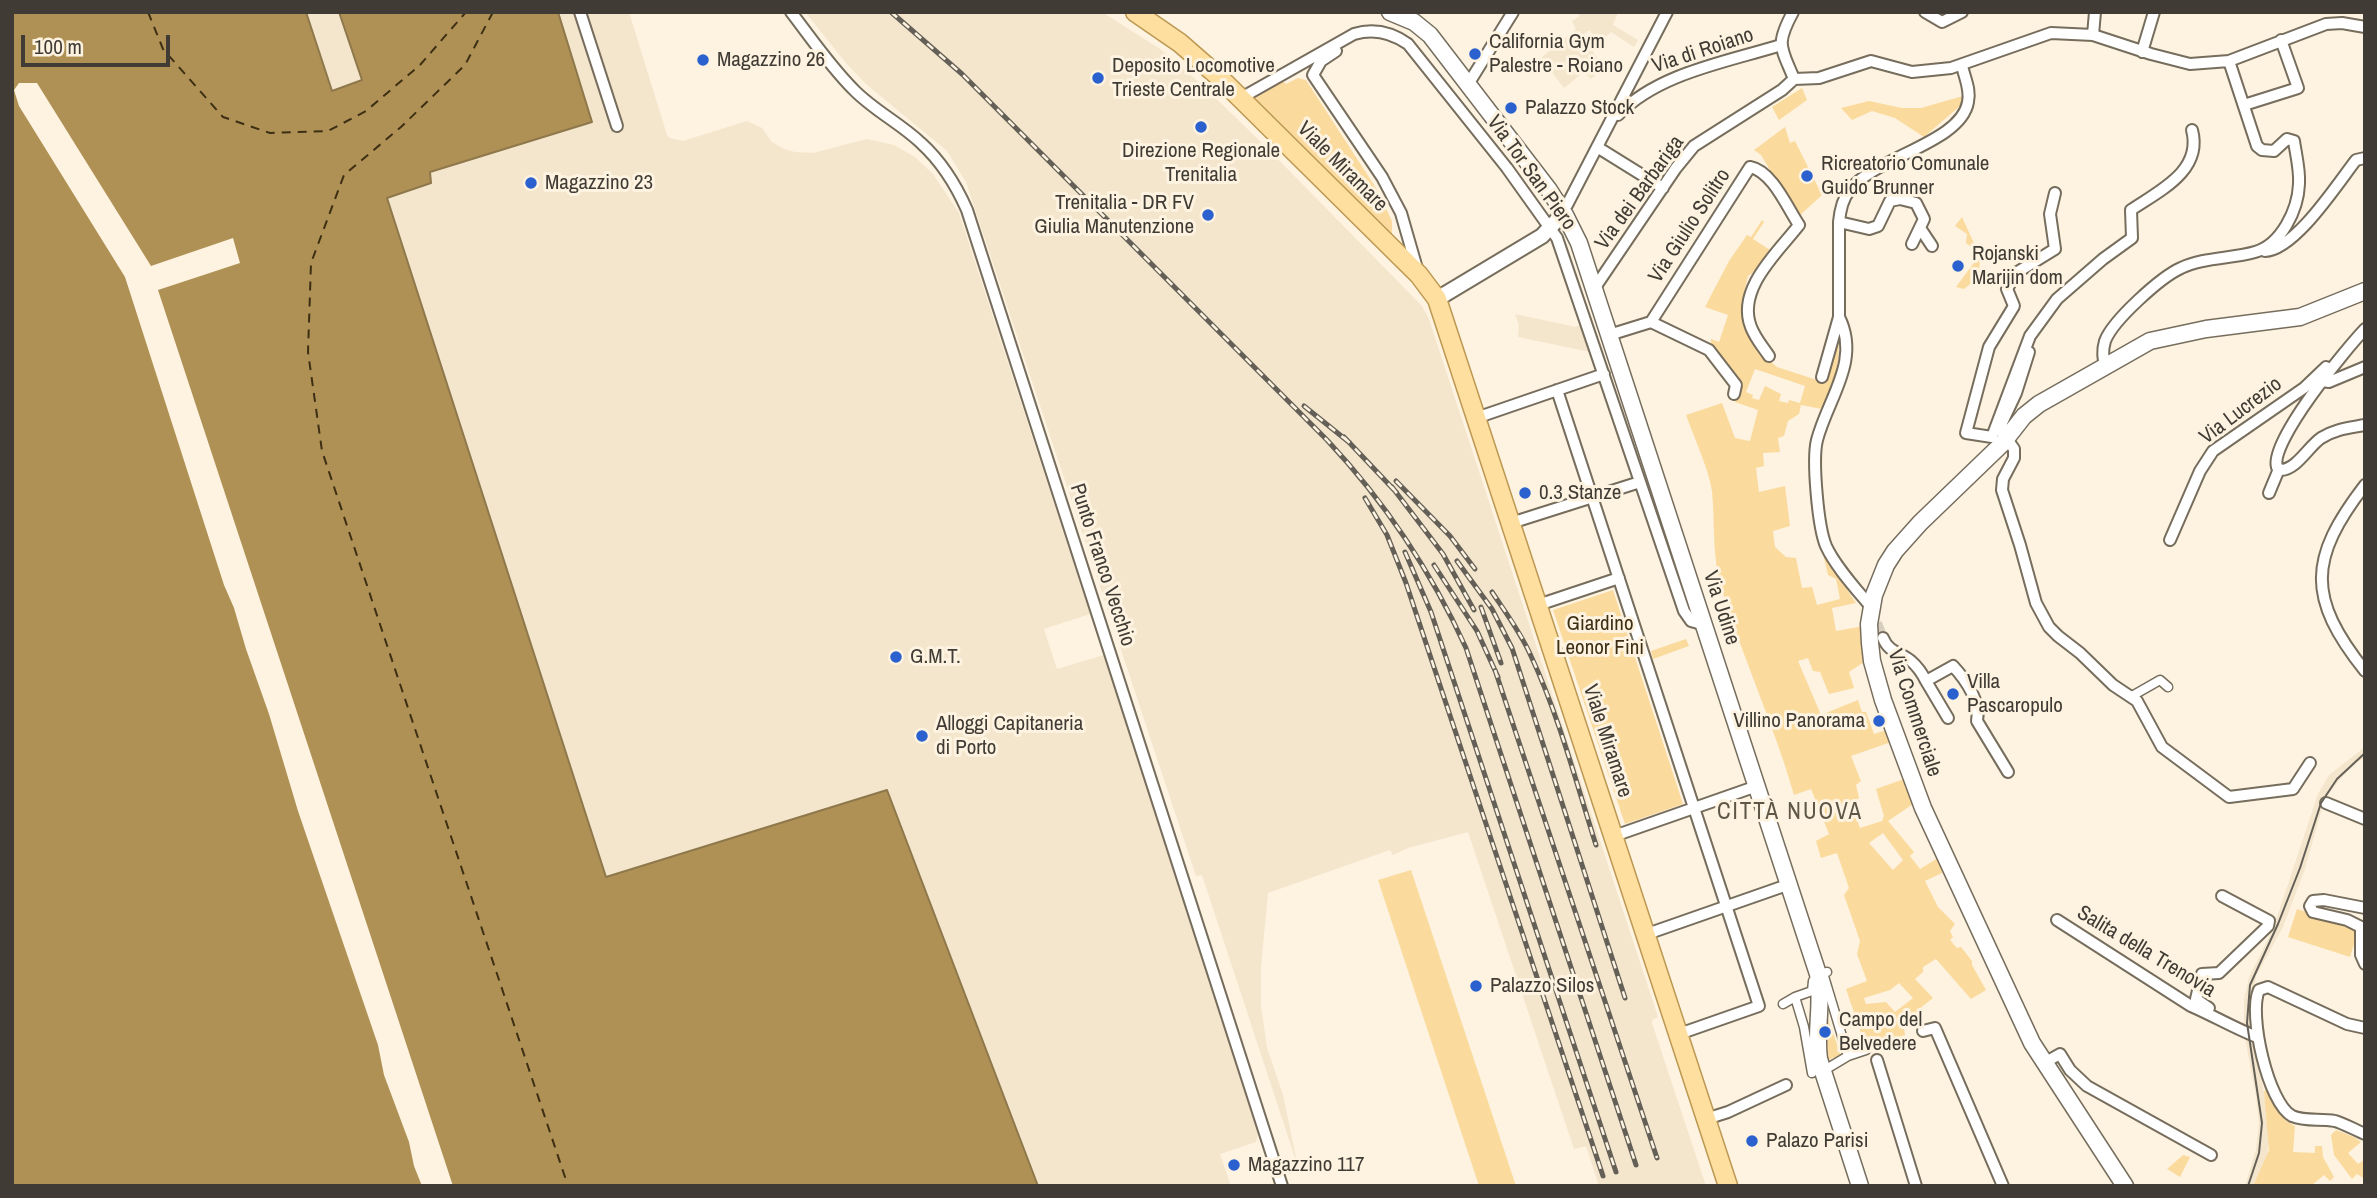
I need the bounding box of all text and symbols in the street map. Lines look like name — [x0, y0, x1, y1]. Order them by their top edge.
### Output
scale bar — [24, 21, 173, 65]
street label: Via di Roiano — [1649, 23, 1757, 79]
place label: California Gym Palestre - Roiano — [1489, 29, 1623, 79]
text: 100 m — [34, 32, 82, 61]
marker: California Gym Palestre - Roiano — [1467, 46, 1483, 62]
place label: Magazzino 26 — [717, 47, 825, 73]
marker: Magazzino 26 — [695, 52, 711, 68]
place label: Deposito Locomotive Trieste Centrale — [1112, 53, 1275, 103]
marker: Deposito Locomotive Trieste Centrale — [1090, 70, 1106, 86]
place label: Palazzo Stock — [1525, 95, 1634, 121]
marker: Palazzo Stock — [1503, 100, 1519, 116]
street label: Via Tor San Piero — [1481, 111, 1581, 235]
street label: Viale Miramare — [1292, 117, 1392, 217]
marker: Direzione Regionale Trenitalia — [1193, 119, 1209, 135]
street label: Via dei Barbariga — [1590, 131, 1690, 255]
place label: Direzione Regionale Trenitalia — [1122, 138, 1280, 188]
place label: Ricreatorio Comunale Guido Brunner — [1821, 151, 1989, 201]
street label: Via Giulio Solitro — [1644, 164, 1736, 288]
marker: Ricreatorio Comunale Guido Brunner — [1799, 168, 1815, 184]
place label: Magazzino 23 — [545, 170, 653, 196]
marker: Magazzino 23 — [523, 175, 539, 191]
place label: Trenitalia - DR FV Giulia Manutenzione — [1034, 190, 1194, 240]
marker: Trenitalia - DR FV Giulia Manutenzione — [1200, 207, 1216, 223]
place label: Rojanski Marijin dom — [1972, 241, 2063, 291]
marker: Rojanski Marijin dom — [1950, 258, 1966, 274]
street label: Via Lucrezio — [2195, 372, 2287, 450]
place label: 0.3 Stanze — [1539, 480, 1621, 506]
street label: Punto Franco Vecchio — [1064, 481, 1140, 649]
marker: 0.3 Stanze — [1517, 485, 1533, 501]
street label: Via Udine — [1697, 568, 1745, 648]
park label: Giardino Leonor Fini — [1556, 611, 1644, 661]
place label: G.M.T. — [910, 644, 961, 670]
street label: Via Commerciale — [1882, 646, 1946, 780]
marker: G.M.T. — [888, 649, 904, 665]
place label: Villa Pascaropulo — [1967, 669, 2063, 719]
street label: Viale Miramare — [1577, 681, 1637, 801]
marker: Villa Pascaropulo — [1945, 686, 1961, 702]
place label: Villino Panorama — [1733, 708, 1865, 734]
place label: Alloggi Capitaneria di Porto — [936, 711, 1083, 761]
marker: Villino Panorama — [1871, 713, 1887, 729]
marker: Alloggi Capitaneria di Porto — [914, 728, 930, 744]
district label: CITTÀ NUOVA — [1718, 799, 1862, 827]
street label: Salita della Trenovia — [2072, 901, 2220, 1003]
place label: Palazzo Silos — [1490, 973, 1594, 999]
marker: Palazzo Silos — [1468, 978, 1484, 994]
place label: Campo del Belvedere — [1839, 1007, 1922, 1057]
marker: Campo del Belvedere — [1817, 1024, 1833, 1040]
place label: Palazo Parisi — [1766, 1128, 1868, 1154]
marker: Palazo Parisi — [1744, 1133, 1760, 1149]
place label: Magazzino 117 — [1248, 1152, 1364, 1178]
marker: Magazzino 117 — [1226, 1157, 1242, 1173]

